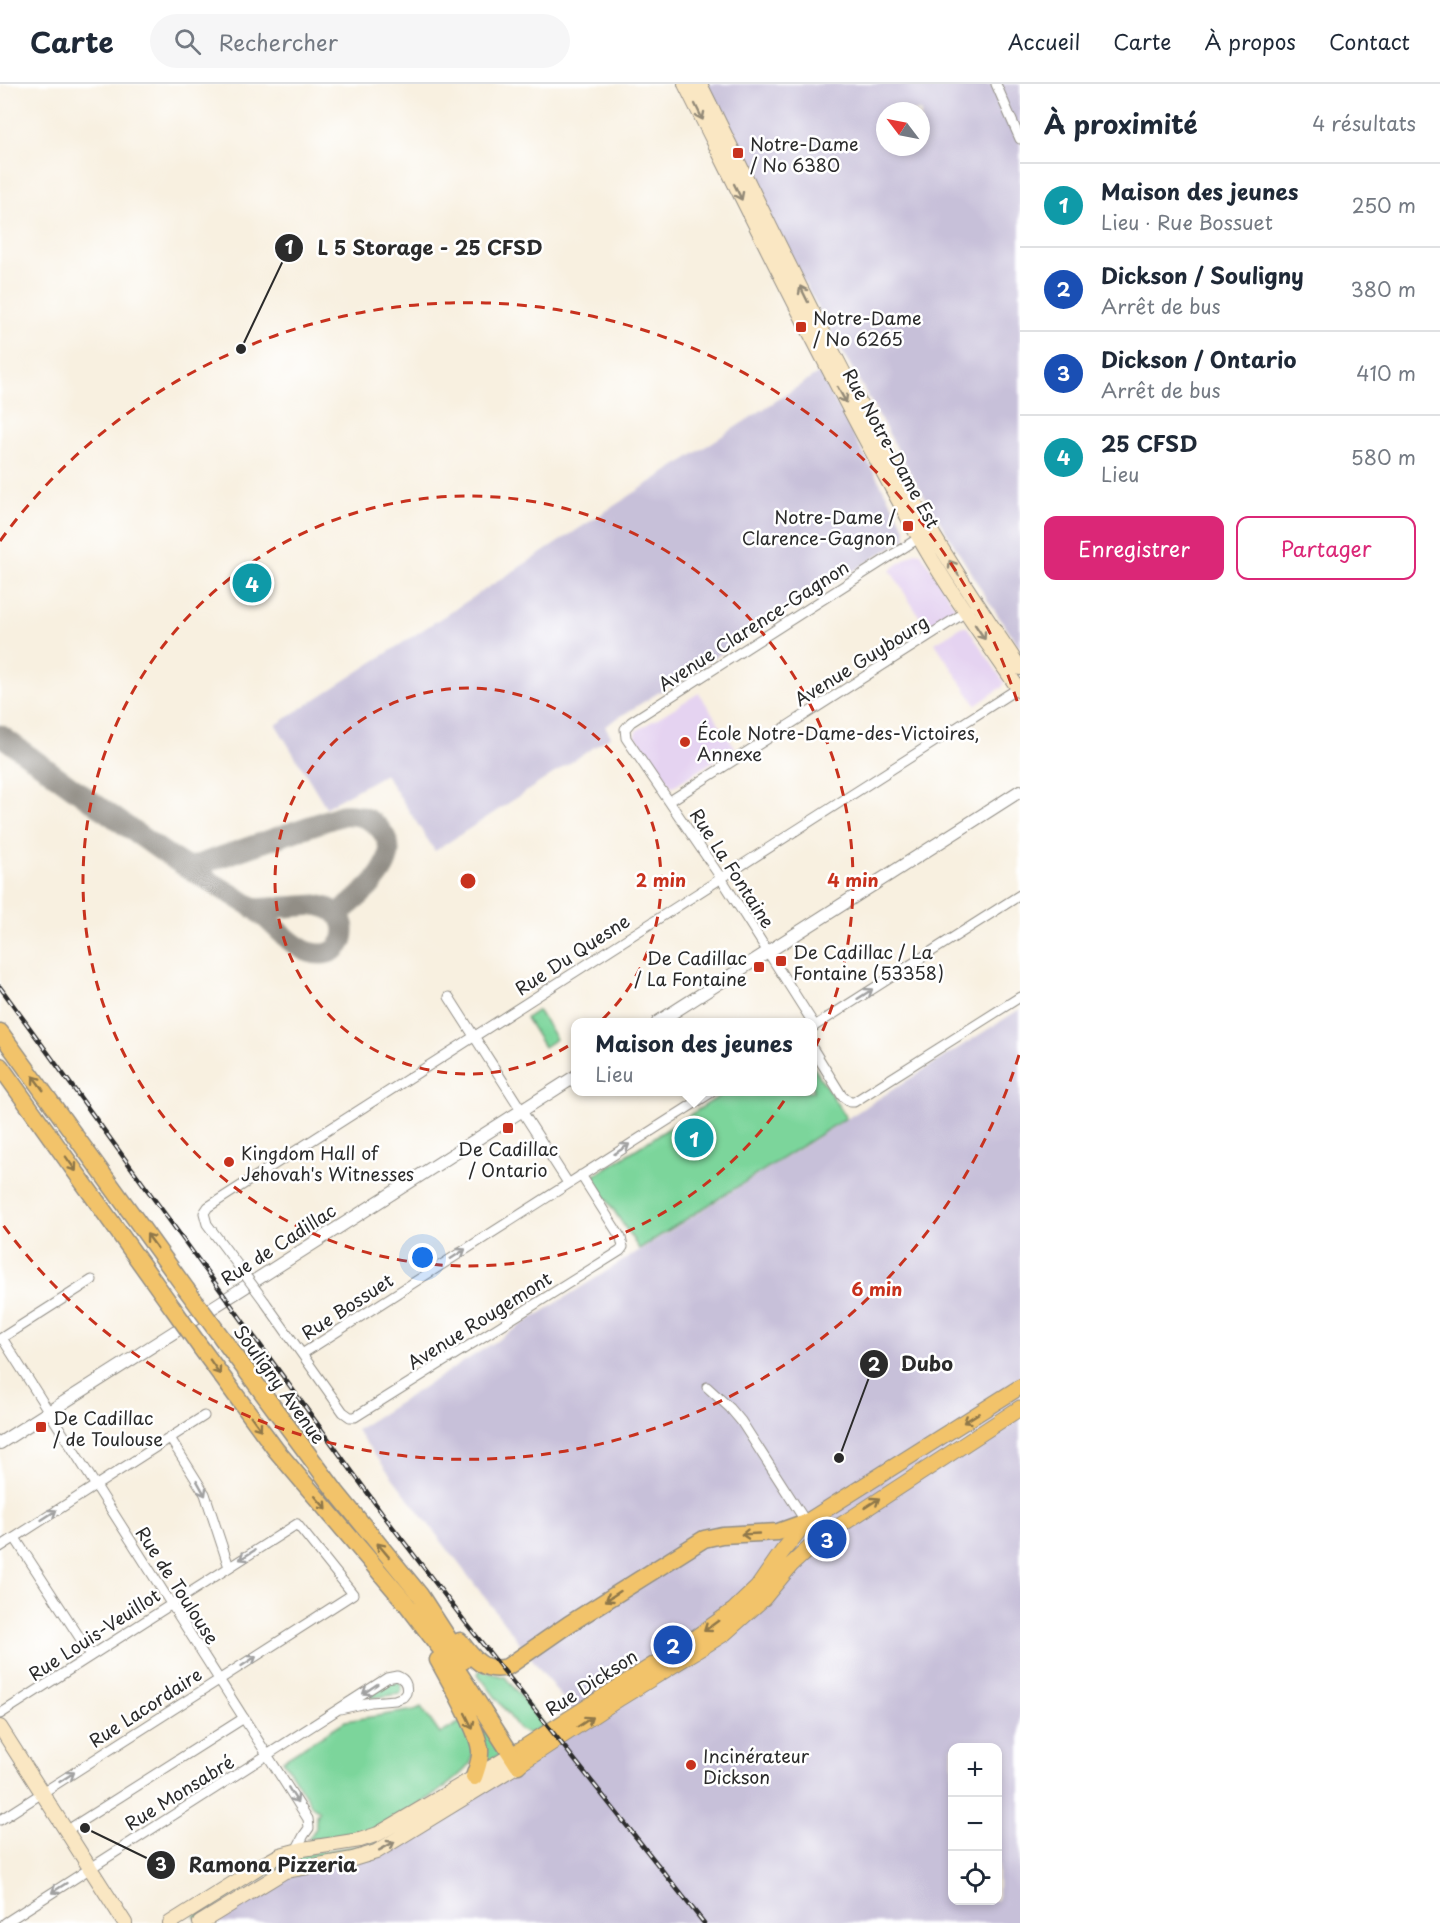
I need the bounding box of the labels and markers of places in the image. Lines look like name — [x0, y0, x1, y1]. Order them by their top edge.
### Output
place label: Notre-Dame / No 6380 — [750, 130, 859, 178]
marker: Notre-Dame / No 6380 — [731, 146, 745, 160]
callout: L 5 Storage - 25 CFSD — [274, 229, 556, 267]
place label: Notre-Dame / No 6265 — [813, 304, 922, 352]
marker: Notre-Dame / No 6265 — [794, 320, 808, 334]
place label: Notre-Dame / Clarence-Gagnon — [742, 503, 897, 551]
marker: Notre-Dame / Clarence-Gagnon — [901, 519, 915, 533]
pin: 4 — [232, 560, 272, 606]
place label: École Notre-Dame-des-Victoires, Annexe — [697, 719, 980, 767]
marker: École Notre-Dame-des-Victoires, Annexe — [678, 735, 692, 749]
centre of rings — [458, 871, 478, 891]
place label: De Cadillac / La Fontaine (53358) — [793, 938, 944, 986]
place label: De Cadillac / La Fontaine — [634, 944, 747, 992]
marker: De Cadillac / La Fontaine (53358) — [774, 954, 788, 968]
marker: De Cadillac / La Fontaine — [752, 960, 766, 974]
pin: 1 — [674, 1116, 714, 1160]
marker: De Cadillac / Ontario — [501, 1121, 515, 1135]
place label: De Cadillac / Ontario — [458, 1135, 558, 1183]
place label: Kingdom Hall of Jehovah's Witnesses — [241, 1139, 414, 1187]
marker: Kingdom Hall of Jehovah's Witnesses — [222, 1155, 236, 1169]
callout: Dubo — [859, 1345, 965, 1383]
place label: De Cadillac / de Toulouse — [53, 1404, 163, 1452]
marker: De Cadillac / de Toulouse — [34, 1420, 48, 1434]
pin: 3 — [808, 1516, 846, 1562]
pin: 2 — [654, 1622, 692, 1668]
place label: Incinérateur Dickson — [703, 1742, 810, 1790]
marker: Incinérateur Dickson — [684, 1758, 698, 1772]
callout: Ramona Pizzeria — [146, 1846, 369, 1884]

